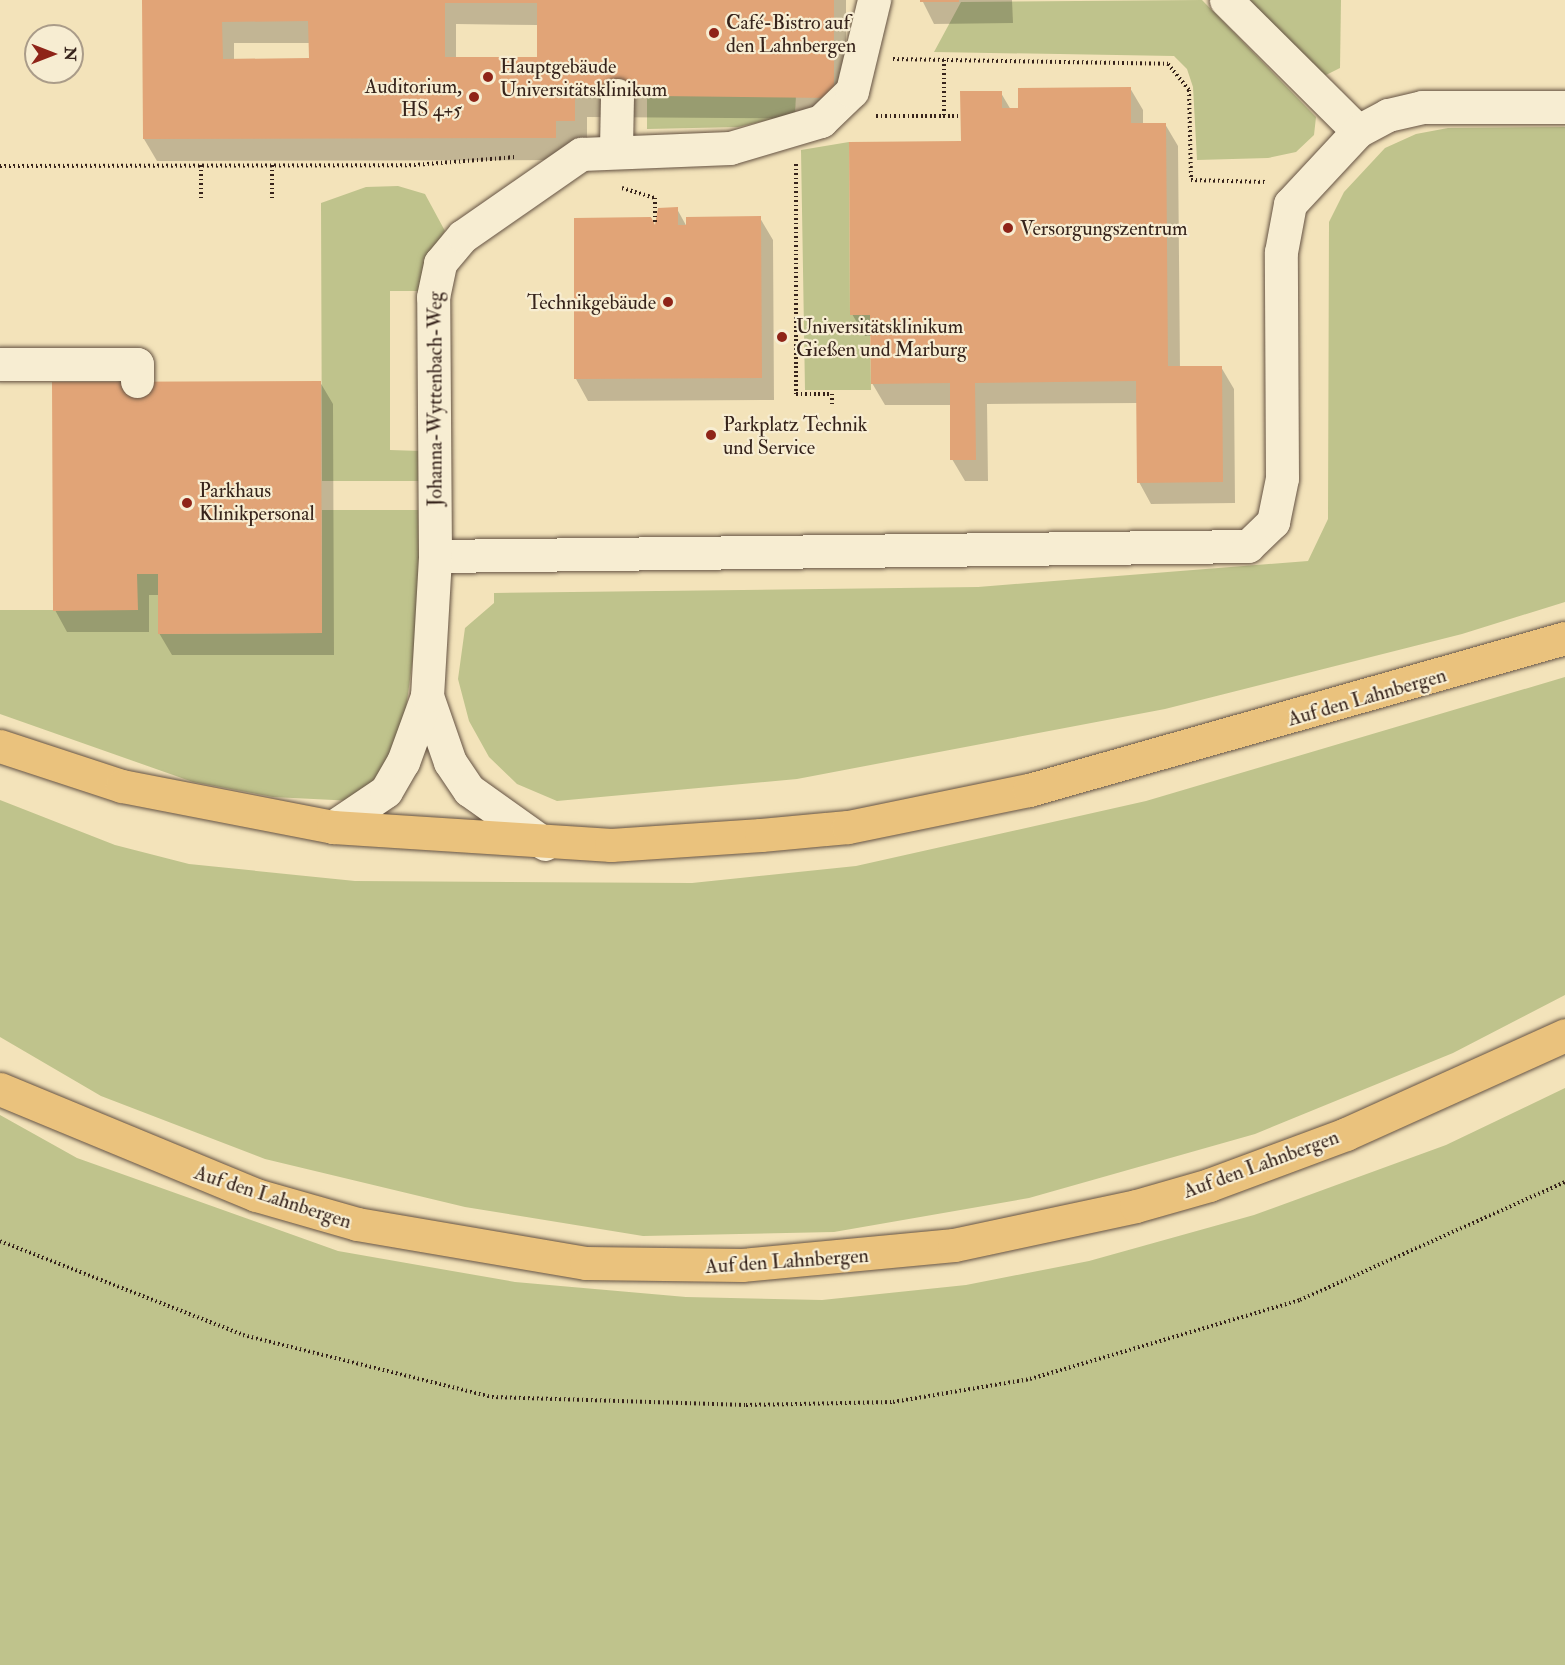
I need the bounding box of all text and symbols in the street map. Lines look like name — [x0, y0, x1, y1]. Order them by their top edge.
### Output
place label: Café-Bistro auf den Lahnbergen — [726, 10, 856, 57]
north arrow — [24, 24, 84, 84]
marker: Café-Bistro auf den Lahnbergen — [707, 26, 721, 40]
text: N — [60, 47, 80, 61]
place label: Hauptgebäude Universitätsklinikum — [500, 54, 667, 101]
marker: Hauptgebäude Universitätsklinikum — [481, 70, 495, 84]
place label: Auditorium, HS 4+5 — [365, 74, 462, 121]
marker: Auditorium, HS 4+5 — [467, 90, 481, 104]
place label: Versorgungszentrum — [1020, 216, 1188, 240]
marker: Versorgungszentrum — [1001, 221, 1015, 235]
place label: Technikgebäude — [527, 290, 656, 314]
street label: Johanna-Wyttenbach-Weg — [423, 292, 447, 506]
marker: Technikgebäude — [661, 295, 675, 309]
place label: Universitätsklinikum Gießen und Marburg — [796, 314, 967, 361]
marker: Universitätsklinikum Gießen und Marburg — [773, 328, 791, 346]
place label: Parkplatz Technik und Service — [723, 412, 867, 459]
marker: Parkplatz Technik und Service — [704, 428, 718, 442]
place label: Parkhaus Klinikpersonal — [199, 479, 315, 526]
marker: Parkhaus Klinikpersonal — [180, 496, 194, 510]
street label: Auf den Lahnbergen — [1285, 663, 1449, 731]
street label: Auf den Lahnbergen — [1180, 1125, 1342, 1203]
street label: Auf den Lahnbergen — [191, 1160, 355, 1234]
street label: Auf den Lahnbergen — [704, 1243, 870, 1279]

